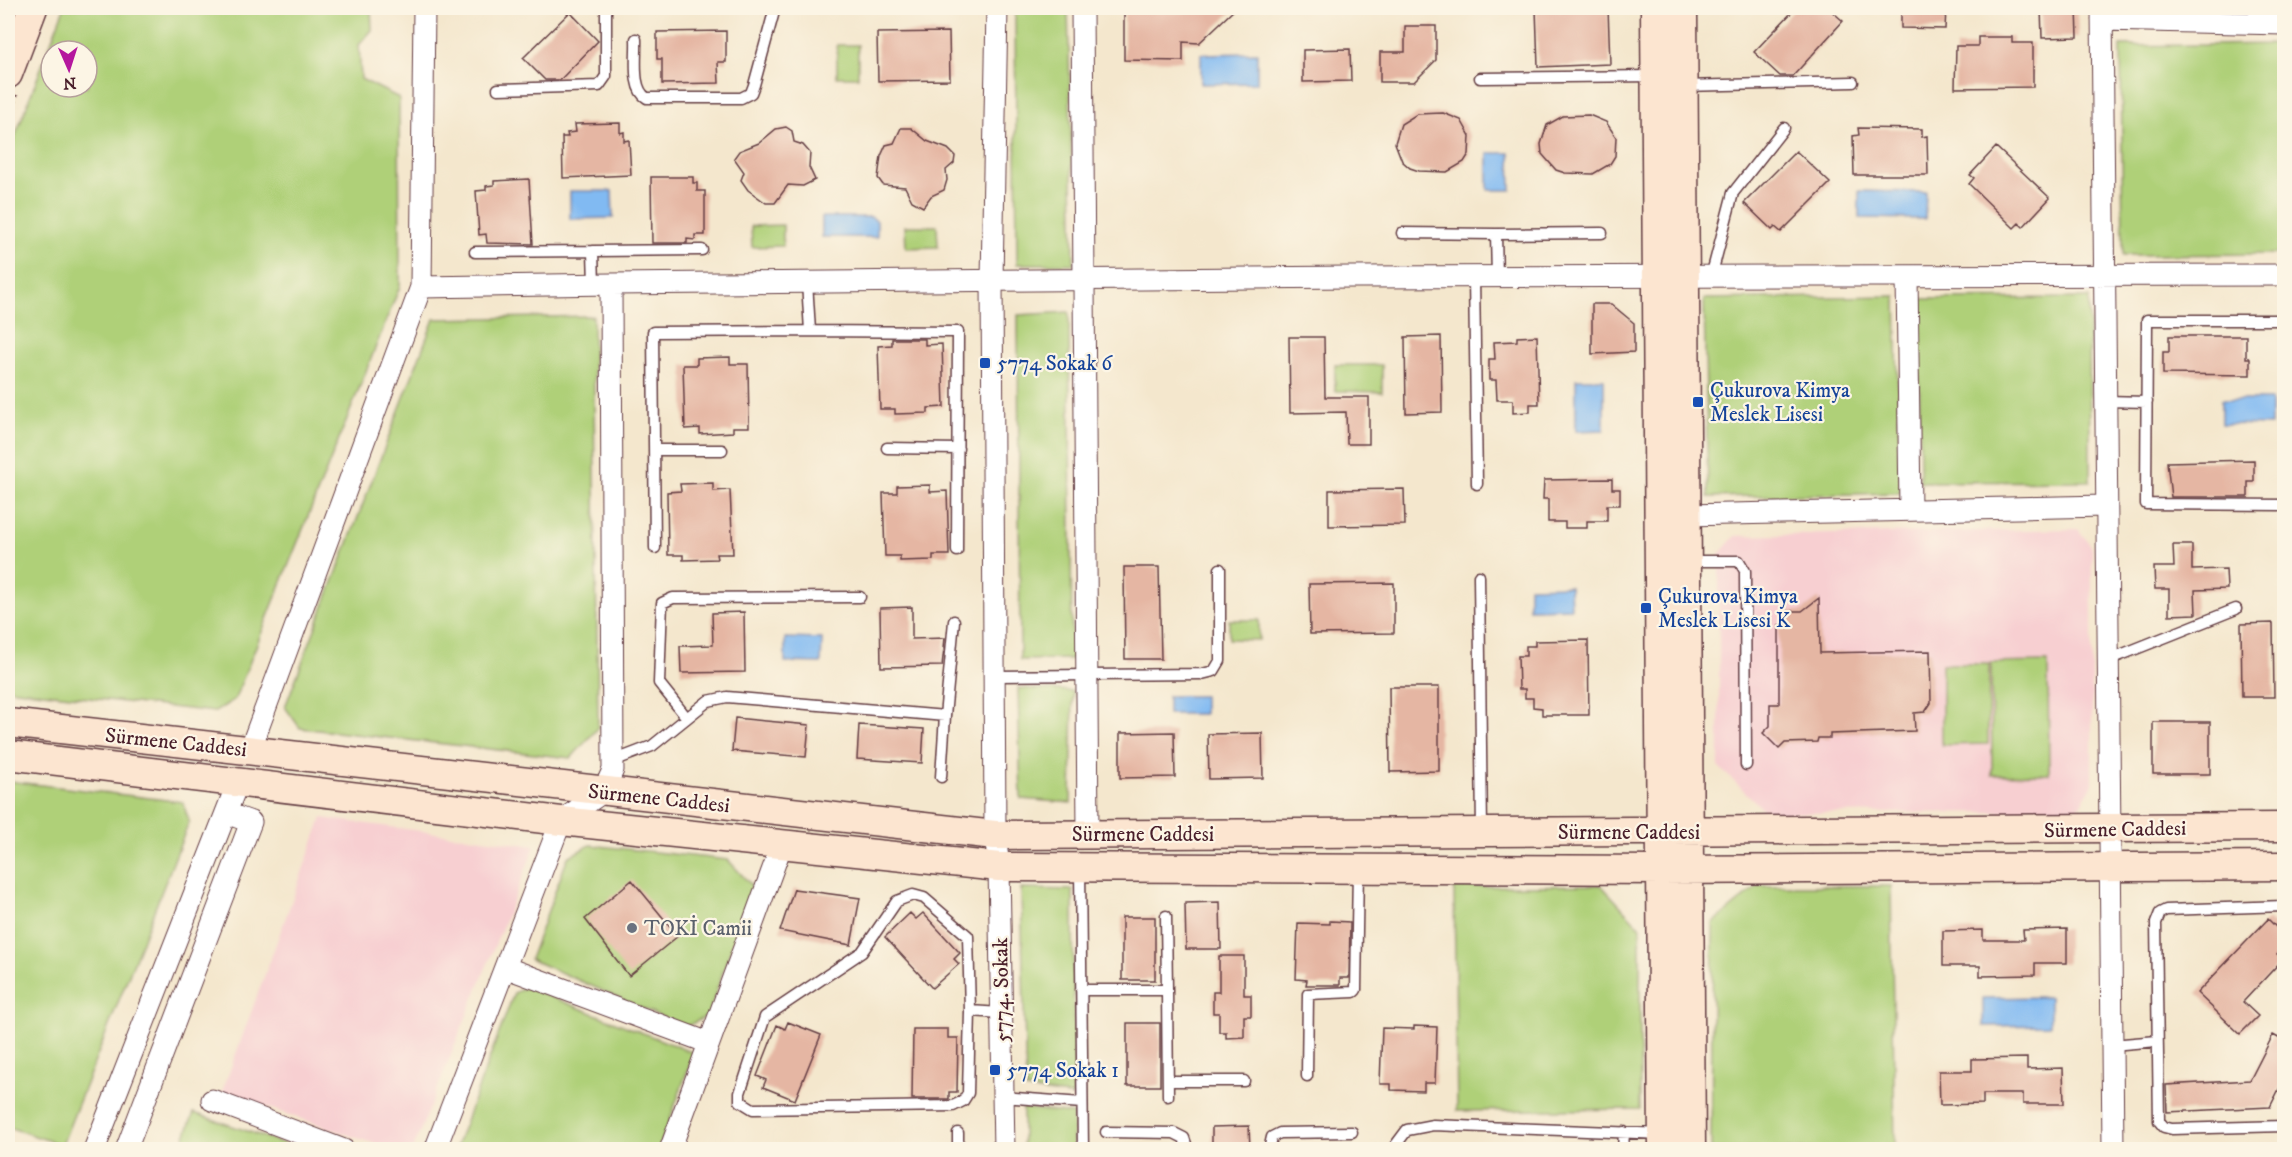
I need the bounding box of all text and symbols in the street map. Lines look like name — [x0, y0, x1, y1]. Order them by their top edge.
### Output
north arrow — [39, 39, 99, 99]
text: N — [63, 73, 77, 93]
place label: 5774 Sokak 6 — [997, 351, 1113, 377]
marker: 5774 Sokak 6 — [978, 356, 992, 370]
place label: Çukurova Kimya Meslek Lisesi — [1710, 378, 1850, 428]
marker: Çukurova Kimya Meslek Lisesi — [1691, 395, 1705, 409]
place label: Çukurova Kimya Meslek Lisesi K — [1658, 584, 1798, 634]
marker: Çukurova Kimya Meslek Lisesi K — [1639, 601, 1653, 615]
street label: Sürmene Caddesi — [104, 723, 248, 763]
street label: Sürmene Caddesi — [587, 779, 731, 819]
street label: Sürmene Caddesi — [2044, 816, 2186, 844]
street label: Sürmene Caddesi — [1558, 820, 1700, 846]
street label: Sürmene Caddesi — [1072, 822, 1214, 848]
place label: TOKİ Camii — [644, 915, 752, 942]
marker: TOKİ Camii — [625, 921, 639, 935]
street label: 5774. Sokak — [988, 937, 1016, 1043]
place label: 5774 Sokak 1 — [1007, 1058, 1119, 1084]
marker: 5774 Sokak 1 — [988, 1063, 1002, 1077]

